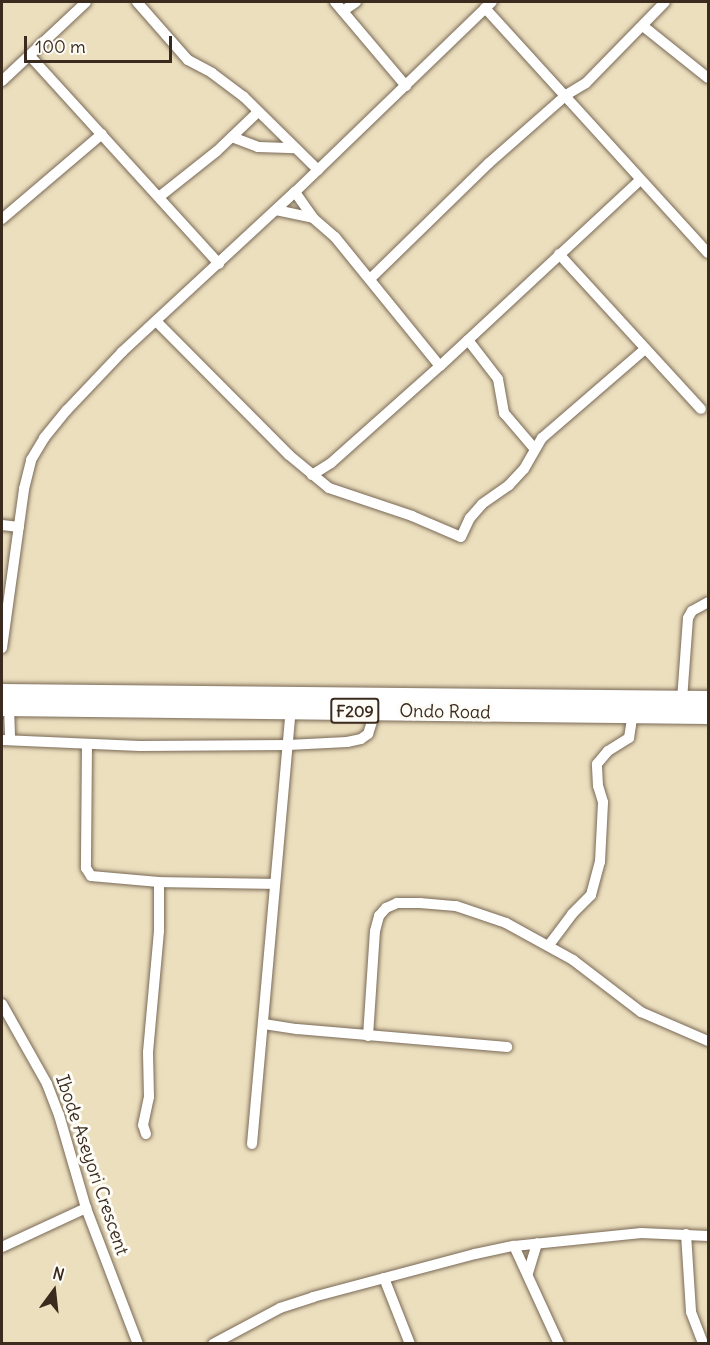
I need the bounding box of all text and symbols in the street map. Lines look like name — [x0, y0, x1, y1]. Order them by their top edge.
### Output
scale bar — [27, 24, 176, 62]
text: 100 m — [35, 35, 86, 58]
road number: F209 — [330, 698, 380, 724]
street label: Ondo Road — [399, 700, 491, 724]
street label: Ibode Aseyori Crescent — [51, 1072, 133, 1258]
north arrow — [24, 1261, 84, 1321]
text: N — [51, 1263, 67, 1285]

